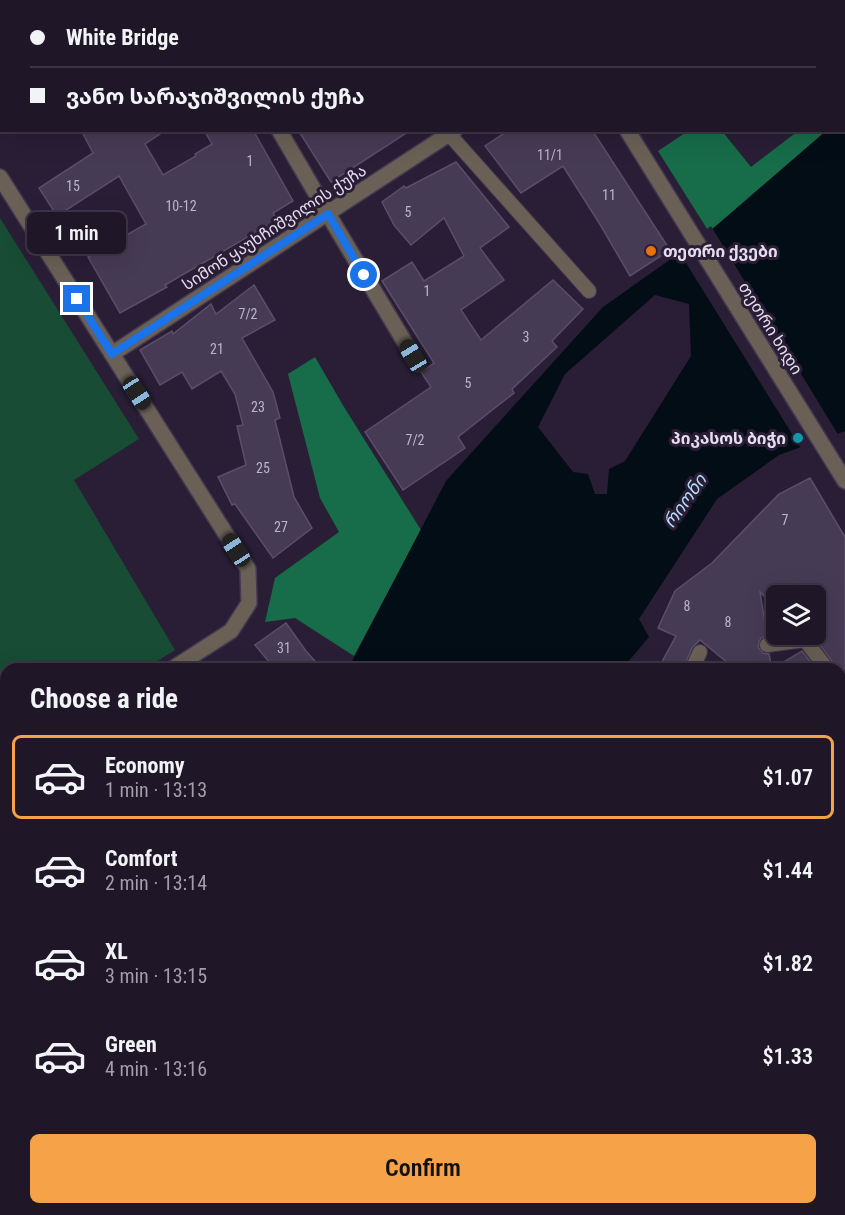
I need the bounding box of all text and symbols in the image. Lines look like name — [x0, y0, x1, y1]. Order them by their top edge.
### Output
text: White Bridge — [66, 25, 179, 50]
text: ვანო სარაჯიშვილის ქუჩა — [66, 84, 365, 109]
house number: 11/1 — [537, 147, 563, 163]
house number: 1 — [247, 153, 253, 169]
street label: სიმონ ყაუხჩიშვილის ქუჩა — [179, 161, 370, 295]
house number: 15 — [66, 178, 80, 194]
house number: 11 — [602, 187, 616, 203]
house number: 10-12 — [165, 198, 197, 214]
house number: 5 — [405, 204, 412, 220]
callout: 1 min — [28, 212, 127, 254]
text: 1 min — [54, 221, 99, 245]
place label: თეთრი ქვები — [663, 242, 778, 261]
marker: თეთრი ქვები — [644, 244, 658, 258]
route start — [350, 261, 377, 288]
street label: თეთრი ხიდი — [734, 279, 807, 378]
house number: 1 — [424, 283, 430, 299]
route end — [63, 285, 90, 312]
house number: 7/2 — [238, 306, 258, 322]
house number: 3 — [523, 329, 529, 345]
car — [396, 336, 430, 376]
house number: 21 — [210, 341, 224, 357]
car — [120, 373, 154, 413]
house number: 5 — [465, 375, 472, 391]
house number: 23 — [251, 399, 265, 415]
place label: პიკასოს ბიჭი — [671, 429, 786, 448]
marker: პიკასოს ბიჭი — [791, 431, 805, 445]
house number: 7/2 — [405, 432, 425, 448]
house number: 25 — [256, 460, 270, 476]
water label: რიონი — [659, 469, 711, 532]
house number: 7 — [782, 512, 789, 528]
house number: 27 — [274, 519, 288, 535]
car — [219, 530, 253, 570]
map controls — [766, 585, 826, 645]
button: layers — [766, 585, 826, 645]
house number: 8 — [684, 598, 691, 614]
house number: 8 — [725, 614, 732, 630]
house number: 31 — [277, 640, 291, 656]
text: Choose a ride — [30, 683, 178, 715]
icon: car — [33, 750, 87, 804]
text: Economy — [105, 753, 185, 778]
text: $1.07 — [762, 765, 813, 790]
text: 1 min · 13:13 — [105, 778, 207, 802]
icon: car — [33, 843, 87, 897]
text: Comfort — [105, 846, 178, 871]
text: $1.44 — [762, 858, 813, 883]
text: 2 min · 13:14 — [105, 871, 207, 895]
icon: car — [33, 936, 87, 990]
text: XL — [105, 939, 128, 964]
text: $1.82 — [762, 951, 813, 976]
text: 3 min · 13:15 — [105, 964, 207, 988]
icon: car — [33, 1029, 87, 1083]
text: Green — [105, 1032, 157, 1057]
text: $1.33 — [762, 1044, 813, 1069]
text: 4 min · 13:16 — [105, 1057, 207, 1081]
button: Confirm — [30, 1134, 816, 1203]

